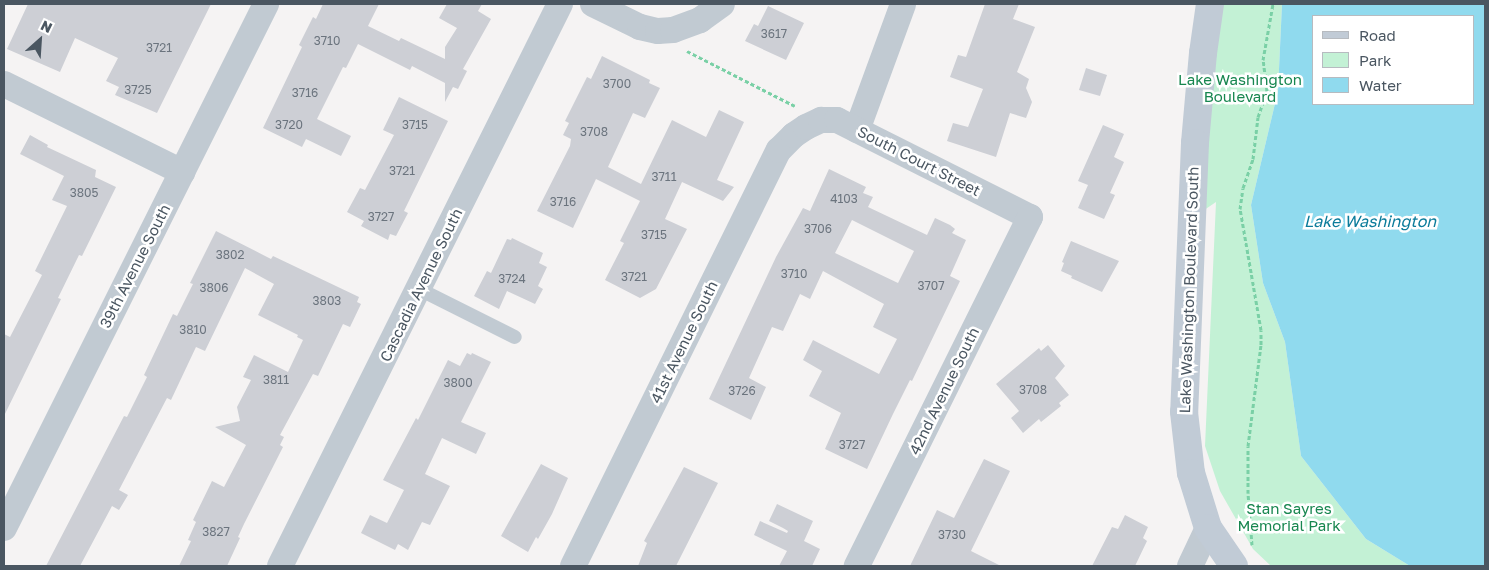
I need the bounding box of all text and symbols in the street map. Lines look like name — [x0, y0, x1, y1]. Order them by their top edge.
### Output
north arrow — [15, 15, 65, 65]
legend — [1312, 15, 1474, 105]
text: N — [38, 16, 55, 36]
text: Road — [1359, 26, 1396, 44]
house number: 3617 — [761, 27, 787, 41]
house number: 3710 — [314, 34, 340, 48]
house number: 3721 — [146, 41, 172, 55]
text: Park — [1359, 51, 1391, 69]
park label: Lake Washington Boulevard — [1178, 70, 1302, 105]
text: Water — [1359, 76, 1402, 94]
house number: 3700 — [603, 77, 631, 91]
house number: 3725 — [124, 83, 152, 97]
house number: 3716 — [292, 86, 318, 100]
house number: 3720 — [275, 118, 303, 132]
house number: 3715 — [402, 118, 428, 132]
street label: South Court Street — [855, 122, 983, 200]
house number: 3708 — [580, 125, 608, 139]
house number: 3721 — [389, 164, 415, 178]
street label: Lake Washington Boulevard South — [1176, 166, 1202, 414]
house number: 3711 — [651, 170, 677, 184]
house number: 3805 — [70, 186, 98, 200]
house number: 4103 — [830, 192, 858, 206]
house number: 3716 — [550, 195, 576, 209]
street label: 39th Avenue South — [96, 201, 174, 331]
street label: Cascadia Avenue South — [376, 205, 466, 365]
house number: 3727 — [368, 210, 394, 224]
water label: Lake Washington — [1304, 211, 1436, 231]
house number: 3706 — [804, 222, 832, 236]
house number: 3715 — [641, 228, 667, 242]
house number: 3802 — [216, 248, 244, 262]
house number: 3710 — [781, 267, 807, 281]
house number: 3721 — [621, 270, 647, 284]
house number: 3724 — [498, 272, 526, 286]
street label: 41st Avenue South — [647, 278, 721, 406]
house number: 3707 — [917, 279, 945, 293]
house number: 3806 — [199, 281, 229, 295]
house number: 3803 — [313, 294, 341, 308]
house number: 3810 — [179, 323, 207, 337]
street label: 42nd Avenue South — [905, 324, 983, 458]
house number: 3811 — [263, 373, 289, 387]
house number: 3800 — [443, 376, 473, 390]
house number: 3708 — [1019, 383, 1047, 397]
house number: 3726 — [728, 384, 756, 398]
house number: 3727 — [839, 438, 865, 452]
park label: Stan Sayres Memorial Park — [1237, 499, 1341, 534]
house number: 3827 — [202, 525, 230, 539]
house number: 3730 — [938, 528, 966, 542]

